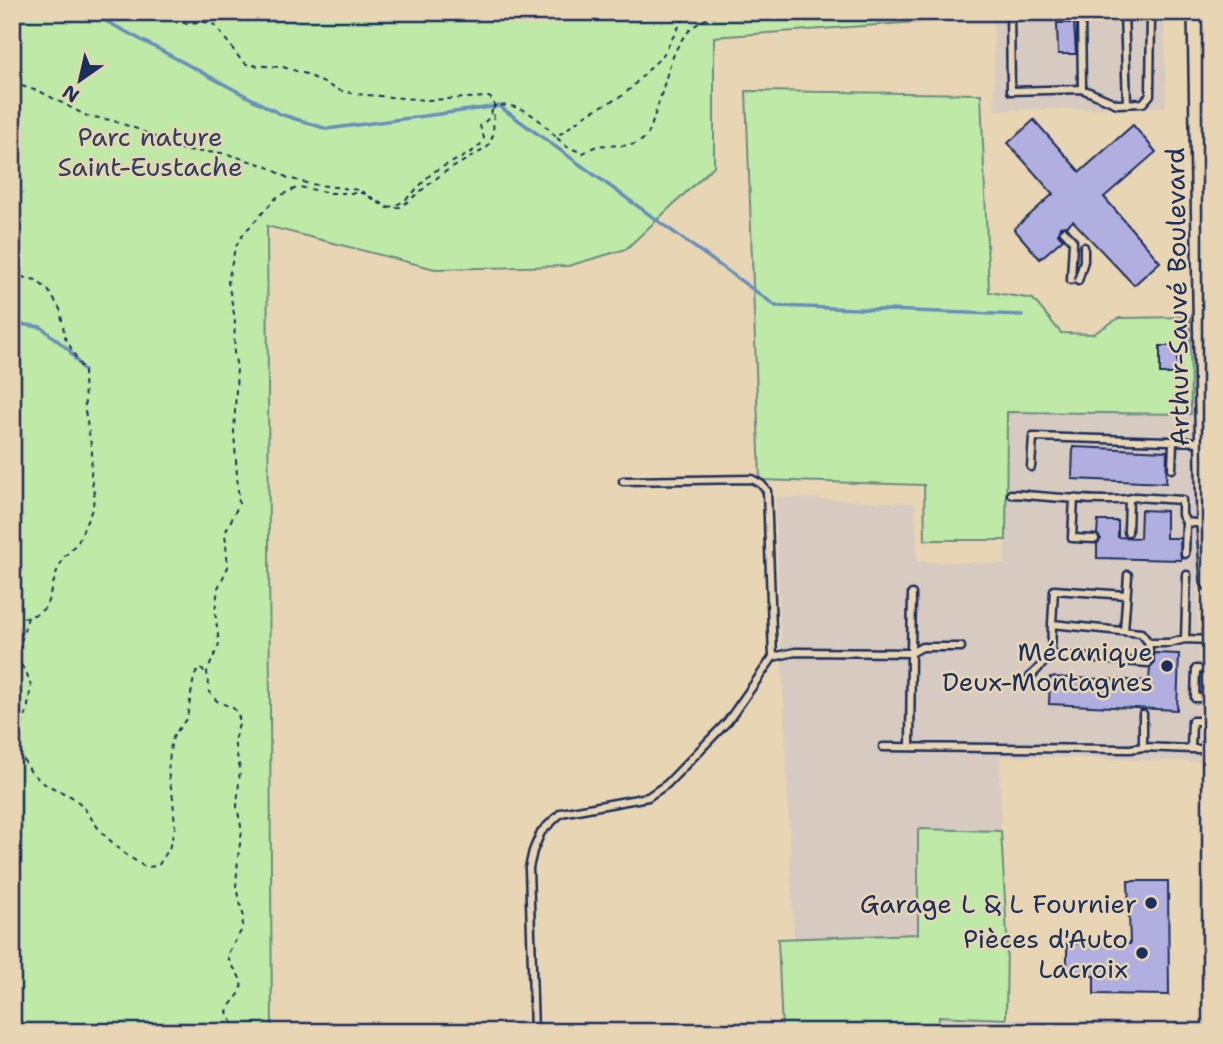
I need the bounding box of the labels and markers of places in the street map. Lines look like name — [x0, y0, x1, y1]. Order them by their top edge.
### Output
place label: Mécanique Deux-Montagnes — [942, 634, 1153, 699]
marker: Mécanique Deux-Montagnes — [1159, 658, 1175, 674]
place label: Garage L & L Fournier — [860, 886, 1137, 921]
marker: Garage L & L Fournier — [1143, 895, 1159, 911]
place label: Pièces d'Auto Lacroix — [963, 921, 1128, 986]
marker: Pièces d'Auto Lacroix — [1134, 945, 1150, 961]

